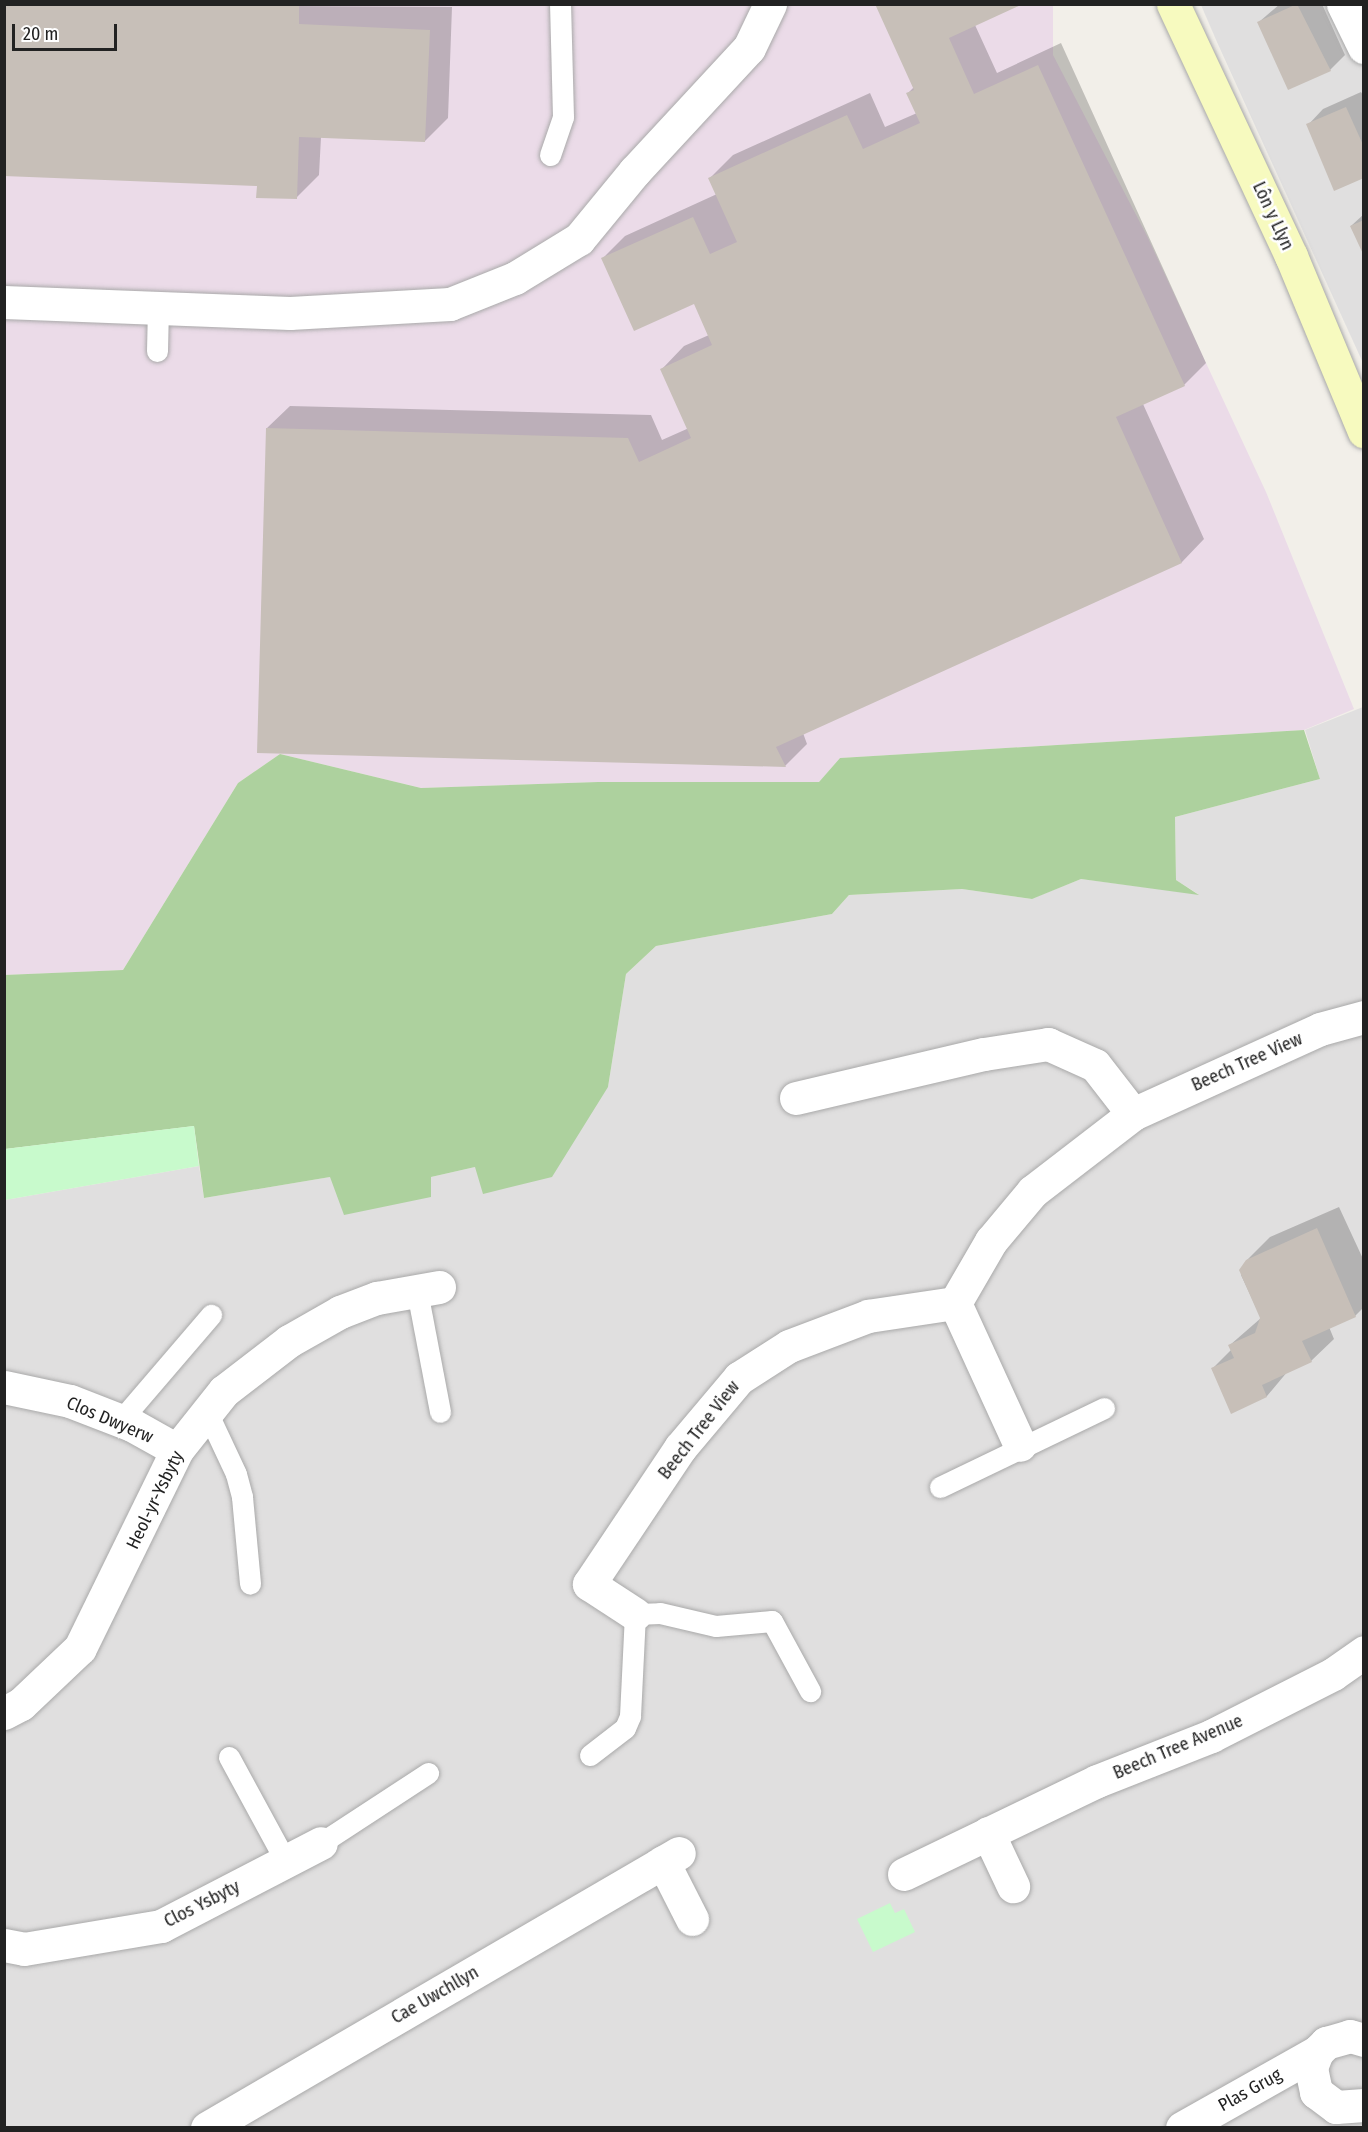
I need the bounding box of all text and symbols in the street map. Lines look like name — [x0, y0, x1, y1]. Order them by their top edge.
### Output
scale bar — [15, 12, 120, 50]
text: 20 m — [23, 23, 58, 45]
street label: Lôn y Llyn — [1248, 178, 1298, 254]
street label: Beech Tree View — [1188, 1028, 1306, 1096]
street label: Beech Tree View — [654, 1376, 744, 1484]
street label: Clos Dwyerw — [63, 1392, 157, 1448]
street label: Heol-yr-Ysbyty — [122, 1447, 188, 1553]
street label: Beech Tree Avenue — [1110, 1710, 1246, 1784]
street label: Clos Ysbyty — [161, 1876, 243, 1932]
street label: Cae Uwchllyn — [387, 1961, 483, 2029]
street label: Plas Grug — [1215, 2064, 1285, 2116]

